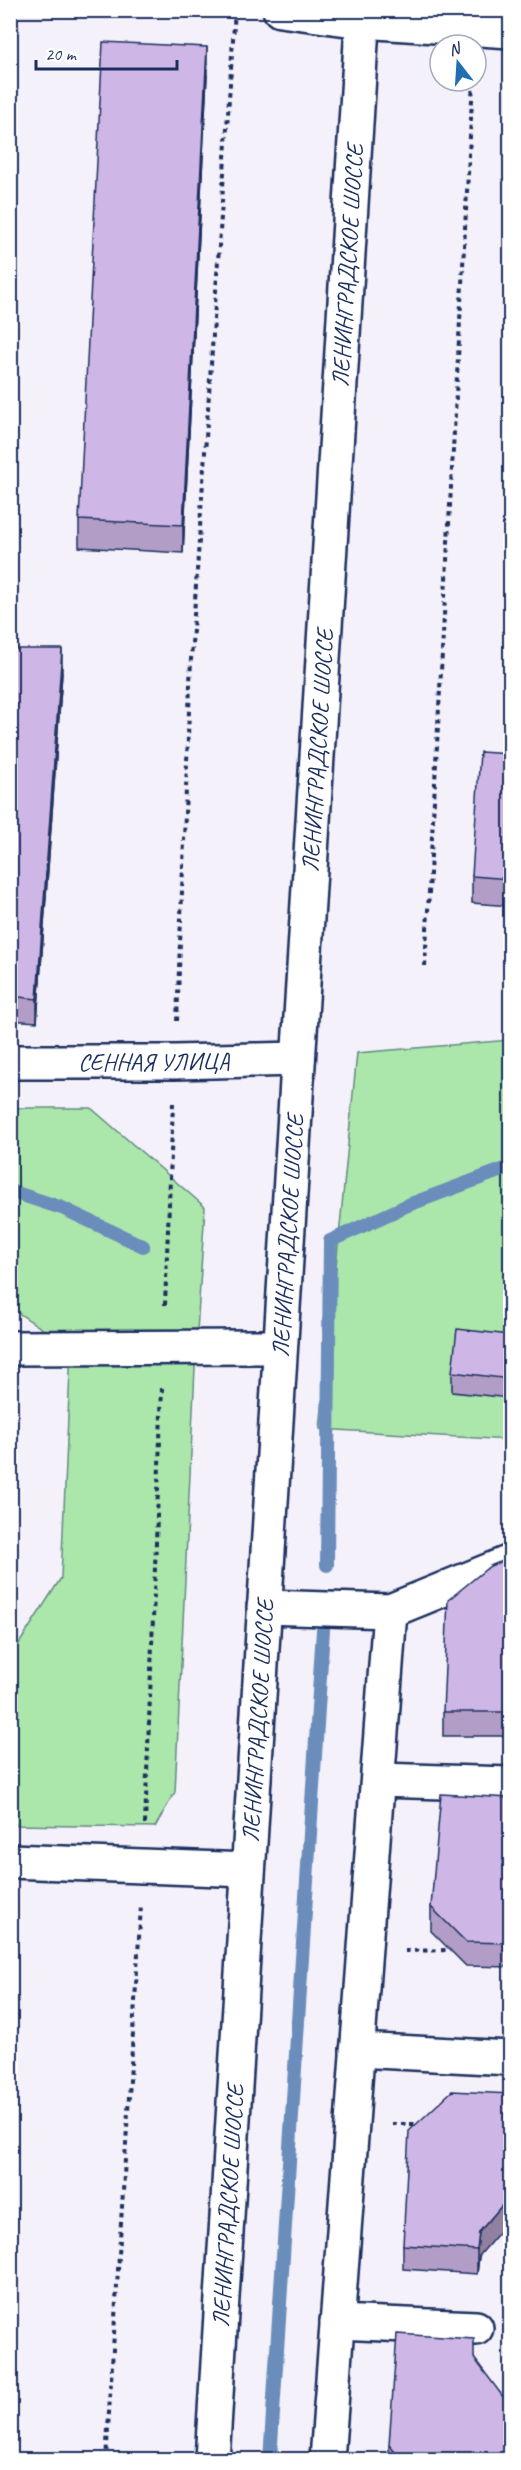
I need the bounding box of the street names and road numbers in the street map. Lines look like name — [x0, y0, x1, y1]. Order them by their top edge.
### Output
street label: ЛЕНИНГРАДСКОЕ ШОССЕ — [325, 140, 370, 388]
street label: ЛЕНИНГРАДСКОЕ ШОССЕ — [295, 625, 340, 873]
street label: СЕННАЯ УЛИЦА — [78, 1046, 231, 1077]
street label: ЛЕНИНГРАДСКОЕ ШОССЕ — [265, 1110, 310, 1358]
street label: ЛЕНИНГРАДСКОЕ ШОССЕ — [235, 1595, 280, 1843]
street label: ЛЕНИНГРАДСКОЕ ШОССЕ — [205, 2080, 250, 2328]

